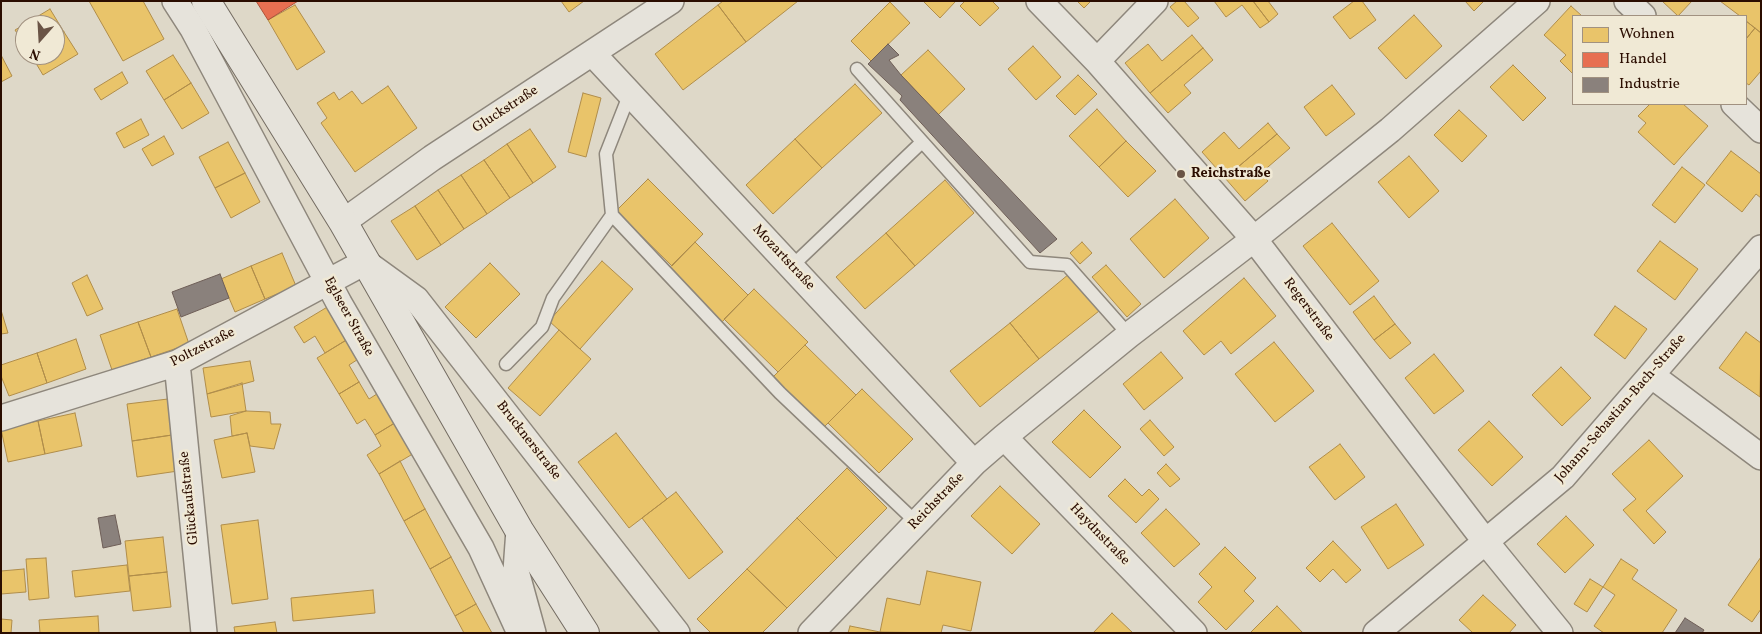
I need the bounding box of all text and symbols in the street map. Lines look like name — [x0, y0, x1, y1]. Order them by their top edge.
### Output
north arrow — [15, 15, 65, 65]
legend — [1572, 15, 1747, 105]
text: Wohnen — [1619, 24, 1675, 45]
text: N — [27, 43, 43, 64]
text: Handel — [1619, 49, 1667, 70]
text: Industrie — [1619, 74, 1680, 95]
street label: Gluckstraße — [470, 83, 542, 137]
place label: Reichstraße — [1191, 166, 1271, 182]
marker: Reichstraße — [1175, 168, 1187, 180]
street label: Mozartstraße — [748, 222, 818, 294]
street label: Eglseer Straße — [319, 274, 377, 360]
street label: Regerstraße — [1279, 275, 1337, 345]
street label: Poltzstraße — [168, 325, 238, 371]
street label: Johann-Sebastian-Bach-Straße — [1552, 331, 1690, 487]
street label: Brucknerstraße — [492, 398, 564, 484]
street label: Glückaufstraße — [177, 450, 203, 546]
street label: Reichstraße — [906, 470, 968, 534]
street label: Haydnstraße — [1065, 501, 1133, 569]

